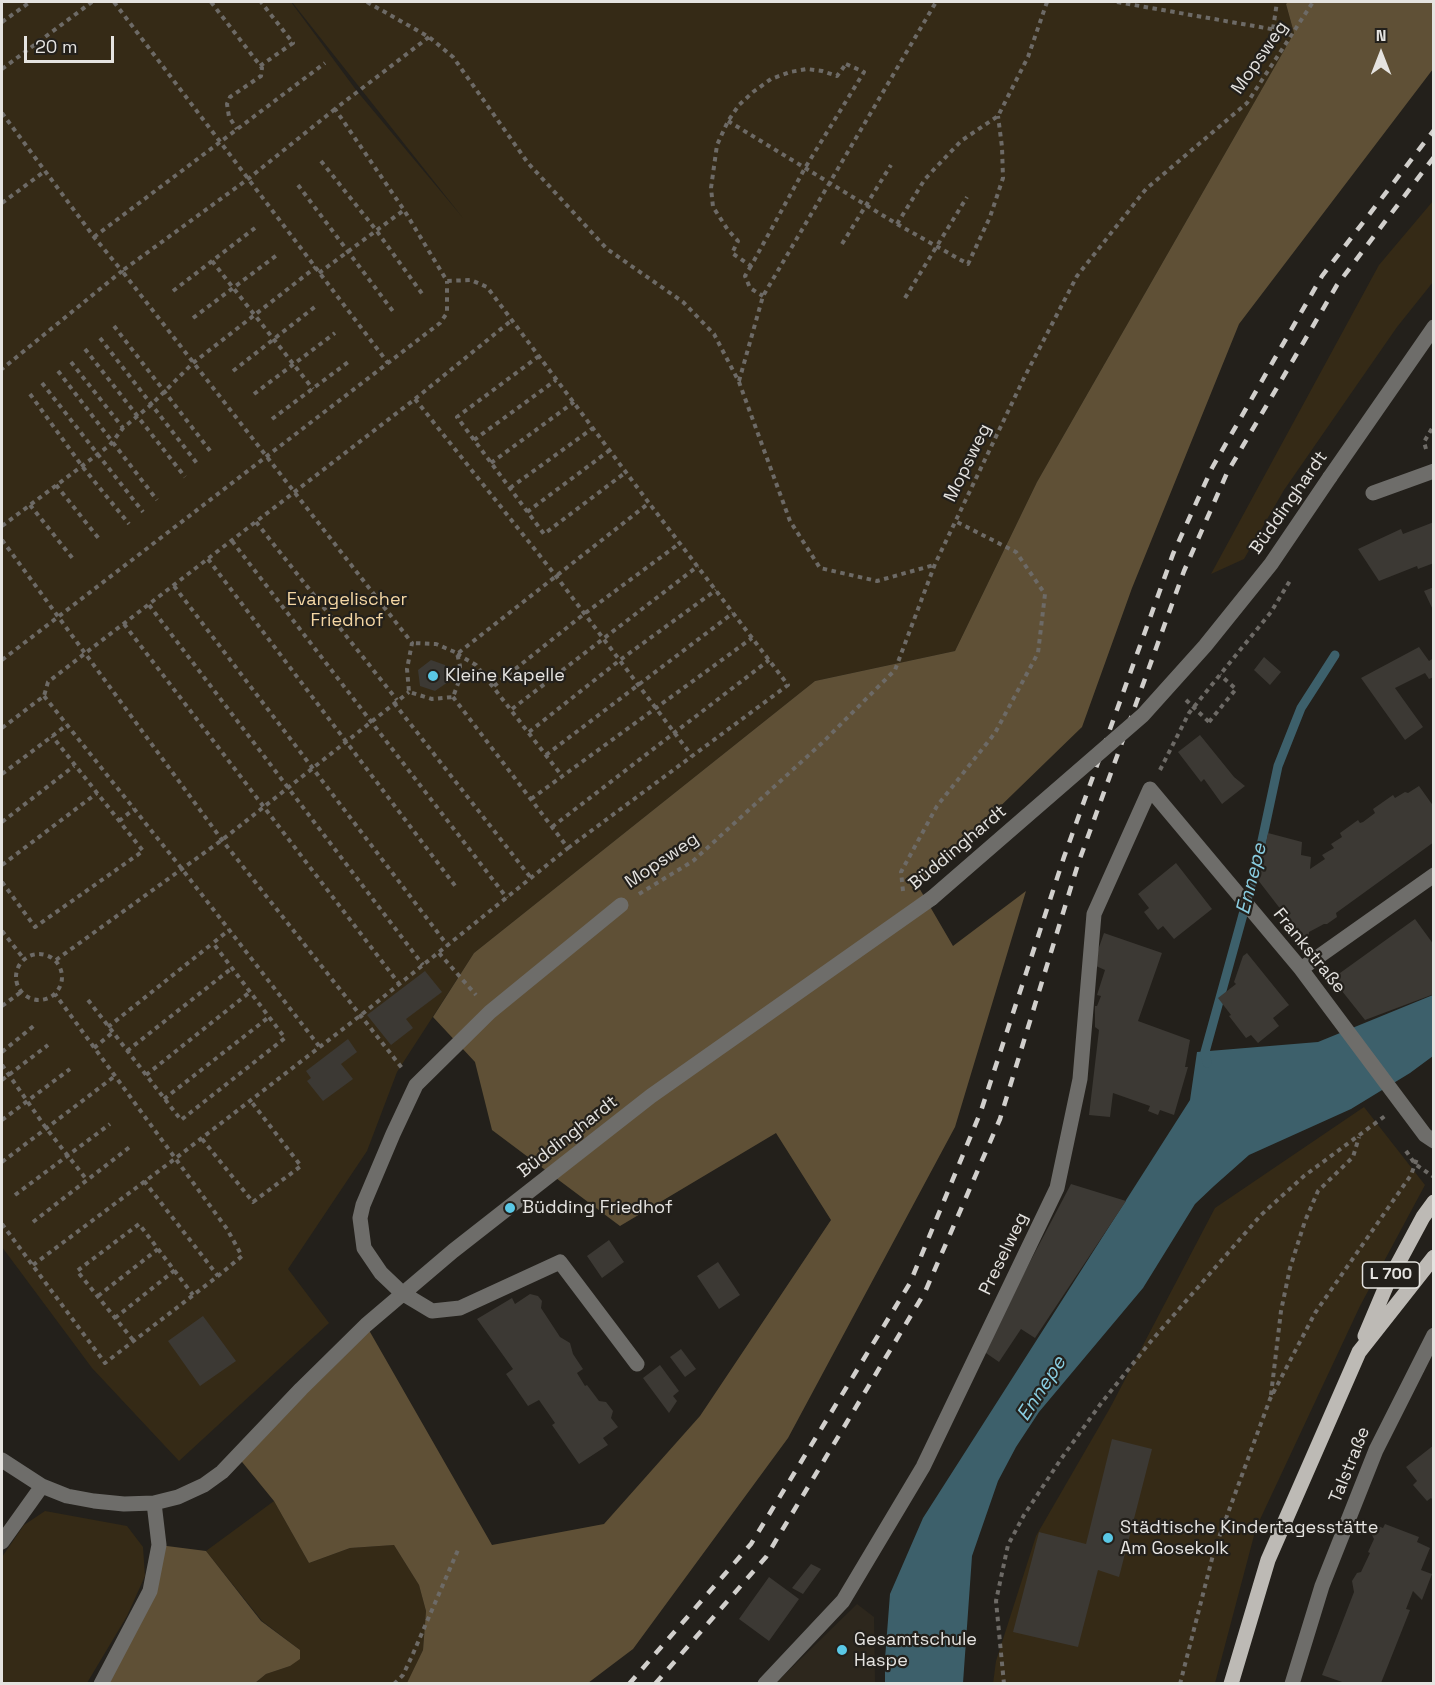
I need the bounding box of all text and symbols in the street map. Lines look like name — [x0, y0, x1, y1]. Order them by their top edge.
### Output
street label: Mopsweg — [1227, 17, 1293, 99]
scale bar — [27, 24, 117, 62]
north arrow — [1351, 24, 1411, 84]
text: N — [1376, 25, 1386, 46]
text: 20 m — [35, 35, 78, 58]
street label: Mopsweg — [940, 420, 996, 506]
street label: Büddinghardt — [1246, 447, 1332, 559]
park label: Evangelischer Friedhof — [287, 589, 407, 632]
place label: Kleine Kapelle — [445, 665, 565, 687]
marker: Kleine Kapelle — [426, 669, 440, 683]
street label: Büddinghardt — [905, 801, 1011, 895]
street label: Mopsweg — [621, 829, 703, 893]
water label: Ennepe — [1232, 841, 1272, 917]
street label: Frankstraße — [1268, 904, 1350, 998]
street label: Büddinghardt — [514, 1091, 622, 1183]
place label: Büdding Friedhof — [522, 1197, 673, 1219]
marker: Büdding Friedhof — [503, 1201, 517, 1215]
street label: Preselweg — [975, 1209, 1033, 1299]
road number: L 700 — [1362, 1262, 1420, 1288]
water label: Ennepe — [1012, 1352, 1072, 1426]
street label: Talstraße — [1325, 1424, 1375, 1506]
place label: Städtische Kindertagesstätte Am Gosekolk — [1120, 1517, 1378, 1559]
marker: Städtische Kindertagesstätte Am Gosekolk — [1101, 1531, 1115, 1545]
place label: Gesamtschule Haspe — [854, 1629, 977, 1672]
marker: Gesamtschule Haspe — [835, 1643, 849, 1657]

